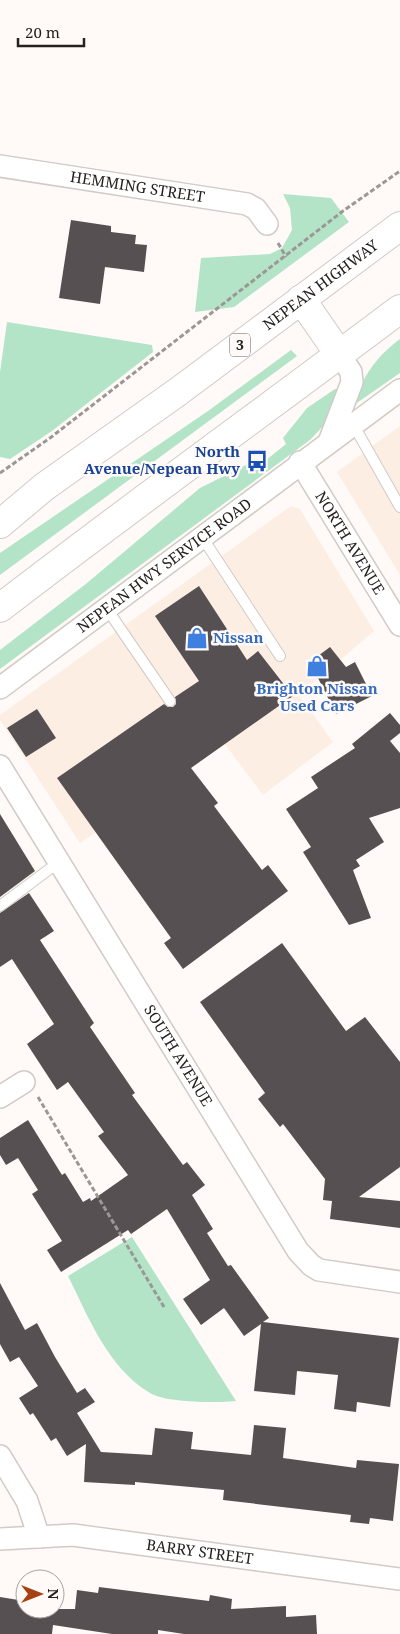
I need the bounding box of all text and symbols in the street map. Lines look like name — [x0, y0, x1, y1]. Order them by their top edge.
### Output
scale bar — [18, 15, 84, 47]
text: 20 m — [25, 22, 60, 42]
street label: HEMMING STREET — [69, 166, 206, 206]
street label: NEPEAN HIGHWAY — [259, 234, 382, 334]
road number: 3 — [230, 334, 250, 356]
place label: North Avenue/Nepean Hwy — [84, 441, 240, 478]
bus stop icon: North Avenue/Nepean Hwy — [244, 448, 270, 474]
street label: NORTH AVENUE — [311, 487, 390, 598]
street label: NEPEAN HWY SERVICE ROAD — [72, 493, 255, 636]
shop icon: Nissan — [184, 625, 210, 651]
place label: Nissan — [213, 627, 264, 647]
shop icon: Brighton Nissan Used Cars — [304, 653, 330, 679]
place label: Brighton Nissan Used Cars — [256, 678, 378, 715]
street label: SOUTH AVENUE — [140, 1001, 218, 1110]
street label: BARRY STREET — [145, 1534, 254, 1568]
north arrow — [15, 1569, 65, 1619]
text: N — [44, 1588, 63, 1600]

